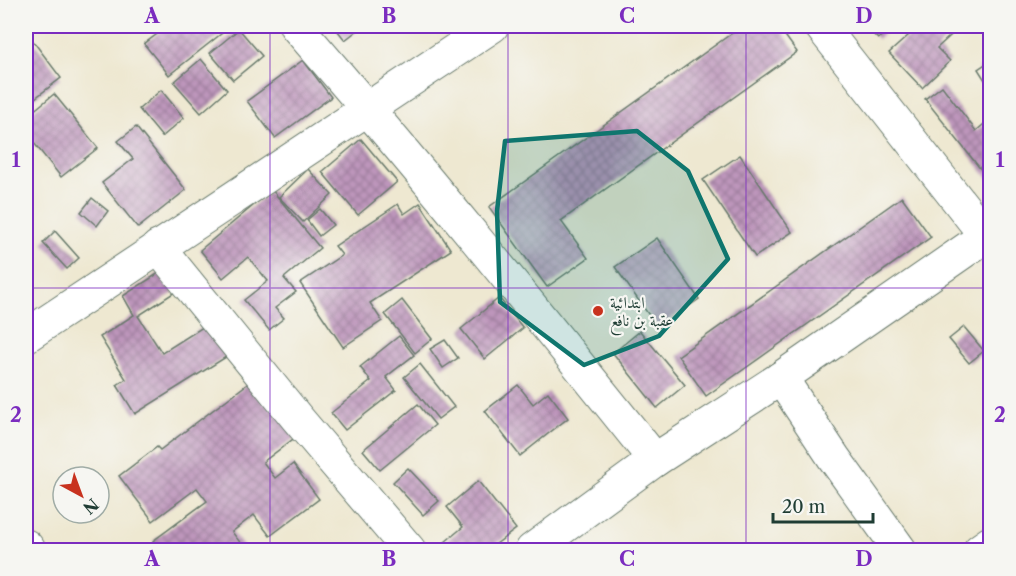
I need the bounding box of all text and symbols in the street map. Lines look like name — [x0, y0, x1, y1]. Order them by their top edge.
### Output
text: A — [143, 4, 160, 28]
text: B — [382, 4, 397, 28]
text: C — [619, 4, 635, 28]
text: D — [855, 4, 873, 28]
text: 1 — [12, 148, 21, 172]
text: 1 — [996, 148, 1005, 172]
place label: ابتدائية عقبة بن نافع — [610, 292, 673, 336]
marker: ابتدائية عقبة بن نافع — [591, 304, 605, 318]
text: 2 — [10, 403, 22, 427]
text: 2 — [994, 403, 1006, 427]
north arrow — [51, 465, 111, 525]
scale bar — [773, 486, 874, 524]
text: N — [79, 494, 103, 518]
text: 20 m — [782, 496, 826, 518]
text: A — [143, 547, 160, 571]
text: B — [382, 547, 397, 571]
text: C — [619, 547, 635, 571]
text: D — [855, 547, 873, 571]

